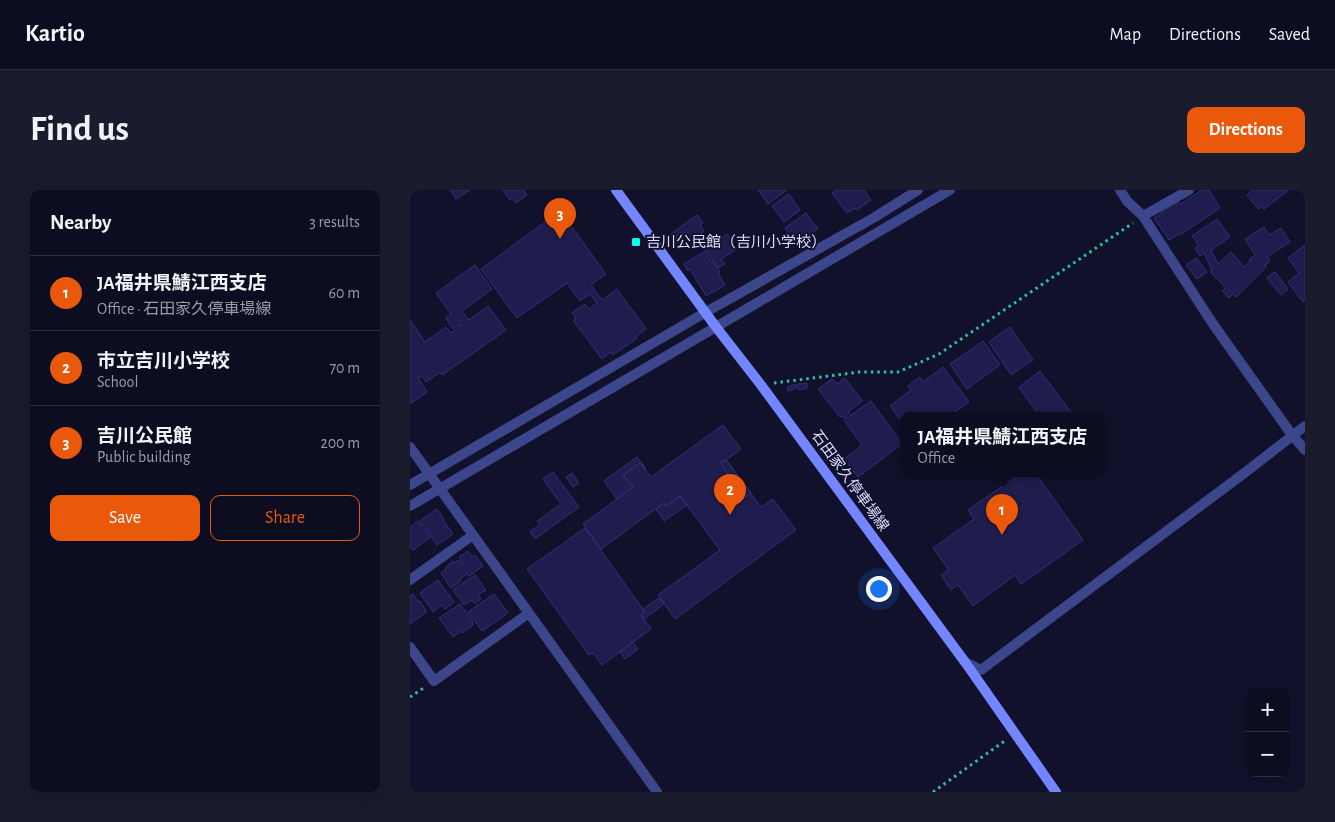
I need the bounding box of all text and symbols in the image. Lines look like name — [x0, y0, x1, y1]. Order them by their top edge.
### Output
text: Kartio — [25, 22, 85, 46]
text: Map — [1110, 26, 1141, 44]
text: Directions — [1169, 26, 1241, 44]
text: Saved — [1269, 26, 1310, 44]
button: Directions — [1187, 107, 1305, 153]
text: Find us — [30, 112, 129, 147]
pin: 3 — [544, 198, 576, 239]
text: Nearby — [50, 212, 111, 233]
text: 3 results — [309, 214, 360, 230]
place label: 吉川公民館（吉川小学校） — [646, 234, 826, 250]
marker: 吉川公民館（吉川小学校） — [630, 236, 642, 248]
text: JA福井県鯖江西支店 — [97, 274, 267, 293]
text: 1 — [63, 285, 69, 301]
text: 60 m — [329, 285, 360, 301]
text: Office · 石田家久停車場線 — [97, 301, 271, 317]
text: 市立吉川小学校 — [97, 352, 230, 371]
text: 2 — [62, 360, 70, 376]
text: 70 m — [329, 360, 360, 376]
text: School — [97, 374, 138, 390]
popup — [900, 412, 1105, 477]
text: 吉川公民館 — [97, 427, 192, 446]
street label: 石田家久停車場線 — [809, 427, 892, 534]
text: JA福井県鯖江西支店 — [918, 428, 1087, 447]
text: 3 — [63, 435, 69, 451]
text: 200 m — [320, 435, 360, 451]
text: Public building — [97, 449, 191, 465]
text: Office — [918, 450, 955, 466]
pin: 2 — [714, 474, 746, 515]
pin: 1 — [986, 494, 1018, 535]
button: Save — [50, 495, 200, 541]
button: Share — [210, 495, 360, 541]
your location — [866, 576, 892, 602]
map controls — [1245, 687, 1290, 777]
button: + — [1245, 687, 1290, 732]
button: − — [1245, 732, 1290, 777]

